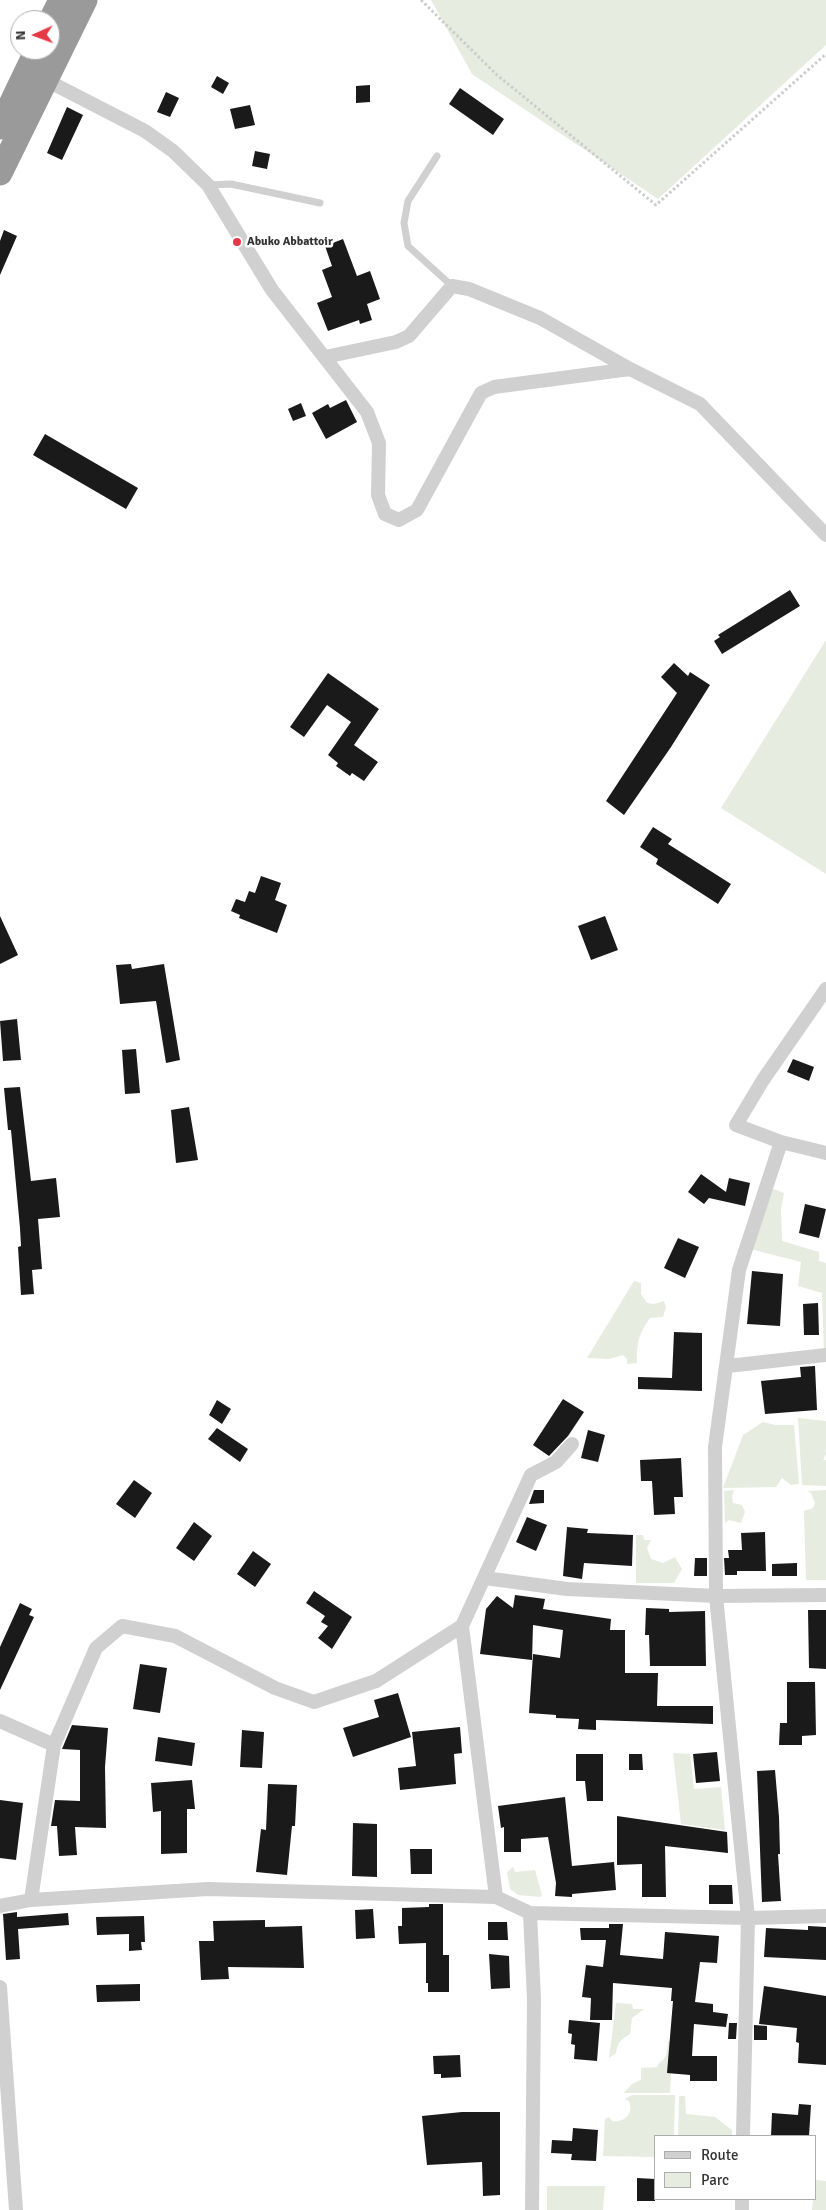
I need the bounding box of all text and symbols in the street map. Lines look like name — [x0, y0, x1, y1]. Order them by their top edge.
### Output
north arrow — [10, 10, 60, 60]
text: N — [12, 30, 29, 41]
place label: Abuko Abbattoir — [247, 235, 333, 249]
marker: Abuko Abbattoir — [231, 236, 243, 248]
legend — [654, 2135, 816, 2200]
text: Route — [701, 2146, 738, 2164]
text: Parc — [701, 2171, 729, 2189]

